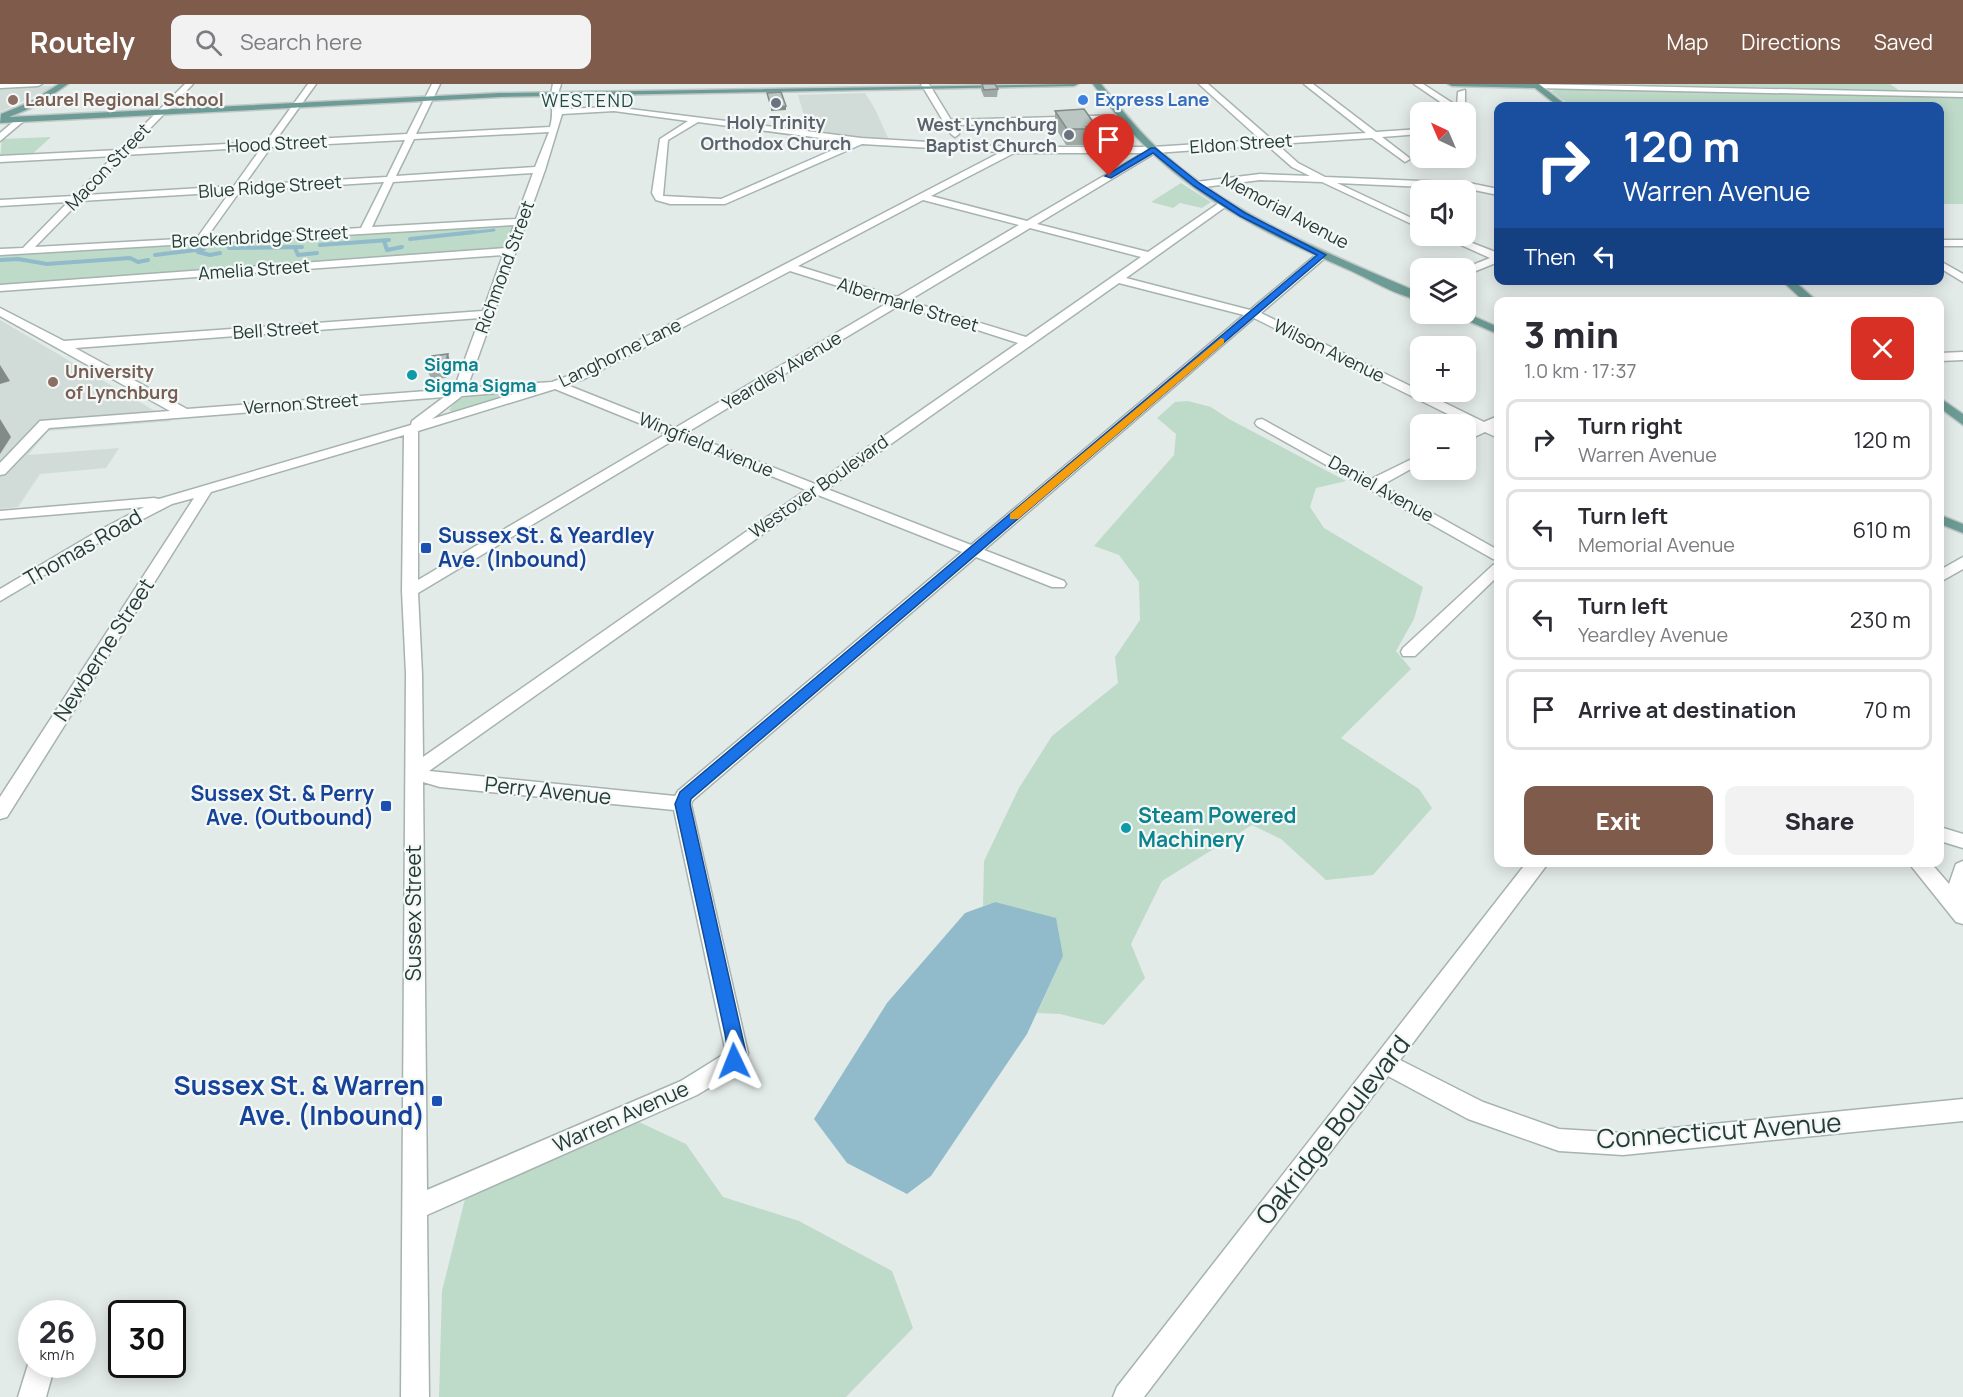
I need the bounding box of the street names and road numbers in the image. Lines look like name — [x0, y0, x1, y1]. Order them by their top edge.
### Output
street label: Macon Street — [60, 117, 155, 215]
street label: Eldon Street — [1189, 127, 1293, 159]
street label: Hood Street — [226, 128, 328, 158]
street label: Memorial Avenue — [1217, 166, 1354, 254]
street label: Blue Ridge Street — [197, 169, 343, 203]
street label: Richmond Street — [469, 197, 539, 336]
street label: Breckenbridge Street — [171, 219, 349, 253]
street label: Amelia Street — [197, 253, 311, 285]
street label: Albermarle Street — [835, 271, 982, 337]
street label: Langhorne Lane — [554, 312, 685, 392]
street label: Wilson Avenue — [1270, 313, 1389, 387]
street label: Bell Street — [232, 314, 320, 344]
street label: Yeardley Avenue — [717, 325, 846, 415]
street label: Vernon Street — [243, 387, 359, 419]
street label: Wingfield Avenue — [635, 406, 777, 482]
street label: Westover Boulevard — [744, 429, 893, 543]
street label: Daniel Avenue — [1325, 449, 1438, 527]
street label: Thomas Road — [18, 502, 147, 592]
street label: Newberne Street — [46, 573, 160, 726]
street label: Perry Avenue — [483, 769, 613, 811]
street label: Sussex Street — [399, 845, 427, 981]
street label: Oakridge Boulevard — [1247, 1027, 1418, 1232]
street label: Warren Avenue — [548, 1074, 693, 1159]
street label: Connecticut Avenue — [1595, 1103, 1843, 1157]

